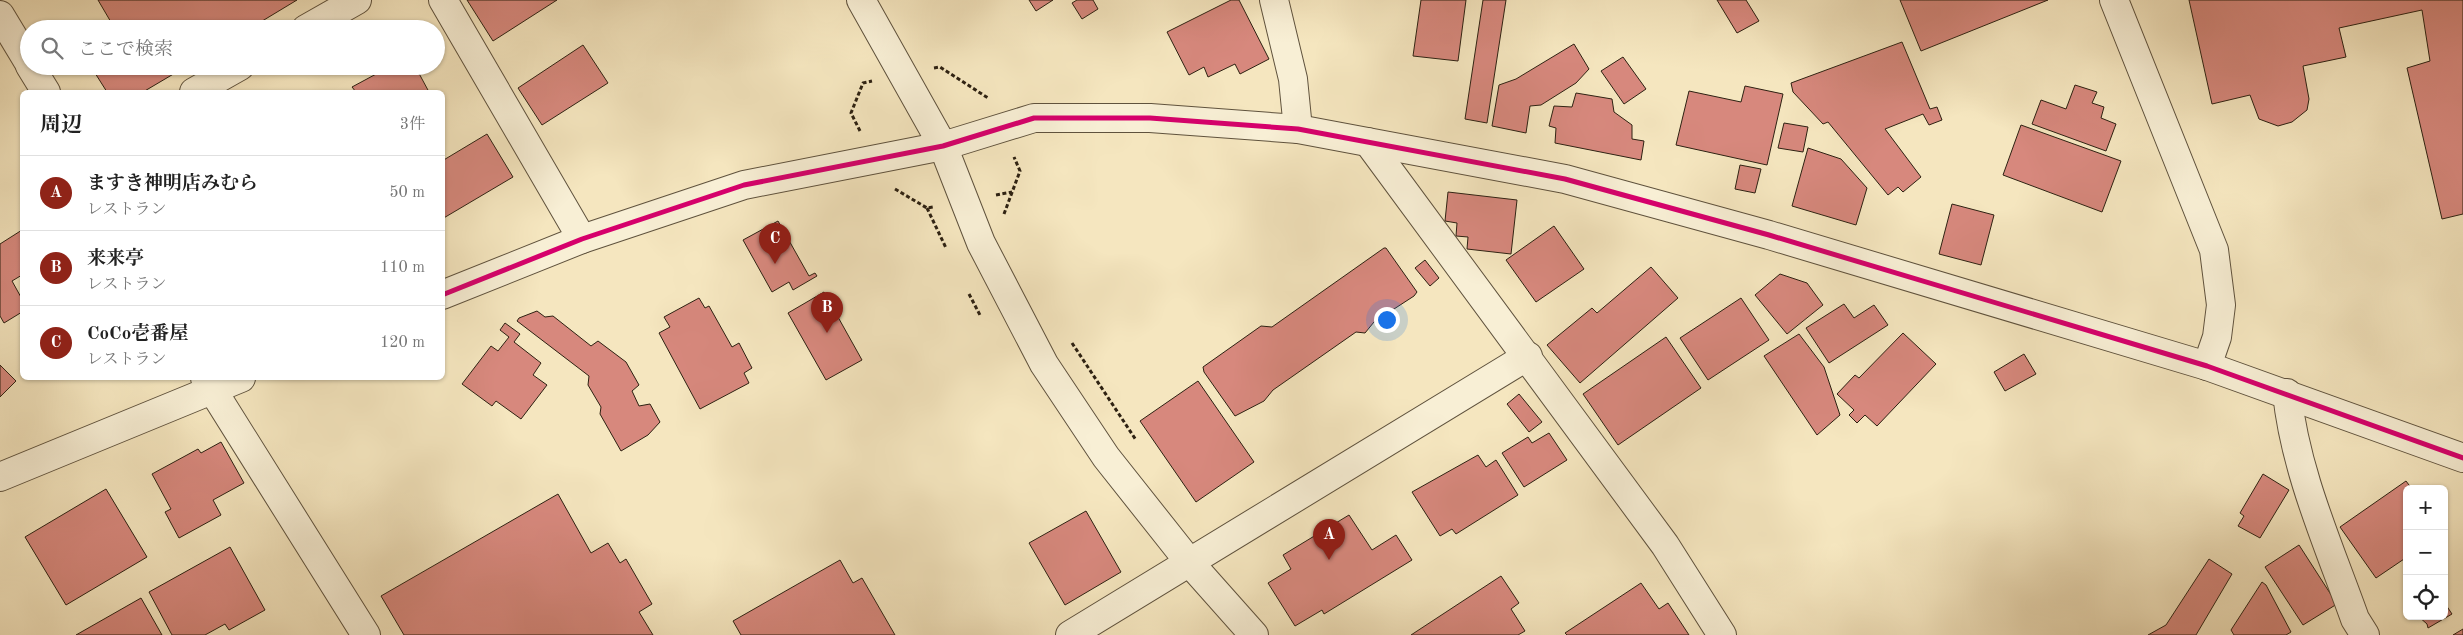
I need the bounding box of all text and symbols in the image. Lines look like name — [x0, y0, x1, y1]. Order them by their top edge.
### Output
search box — [20, 20, 445, 75]
icon: search — [38, 34, 66, 62]
text: ここで検索 — [78, 41, 173, 60]
text: 周辺 — [40, 115, 82, 136]
text: 3件 — [400, 117, 425, 133]
text: ますき神明店みむら — [87, 175, 258, 194]
text: A — [50, 185, 62, 201]
text: 50 m — [389, 185, 425, 201]
text: レストラン — [87, 202, 167, 218]
pin: C — [759, 223, 791, 264]
text: 来来亭 — [87, 250, 144, 269]
text: B — [50, 260, 62, 276]
text: 110 m — [380, 260, 425, 276]
text: レストラン — [87, 277, 167, 293]
pin: B — [811, 292, 843, 333]
your location — [1374, 307, 1400, 333]
text: CoCo壱番屋 — [87, 325, 188, 344]
text: C — [51, 335, 61, 351]
text: 120 m — [380, 335, 425, 351]
text: レストラン — [87, 352, 167, 368]
map controls — [2403, 485, 2448, 620]
button: + — [2403, 485, 2448, 530]
pin: A — [1313, 519, 1345, 560]
button: − — [2403, 530, 2448, 575]
button: locate — [2403, 575, 2448, 620]

